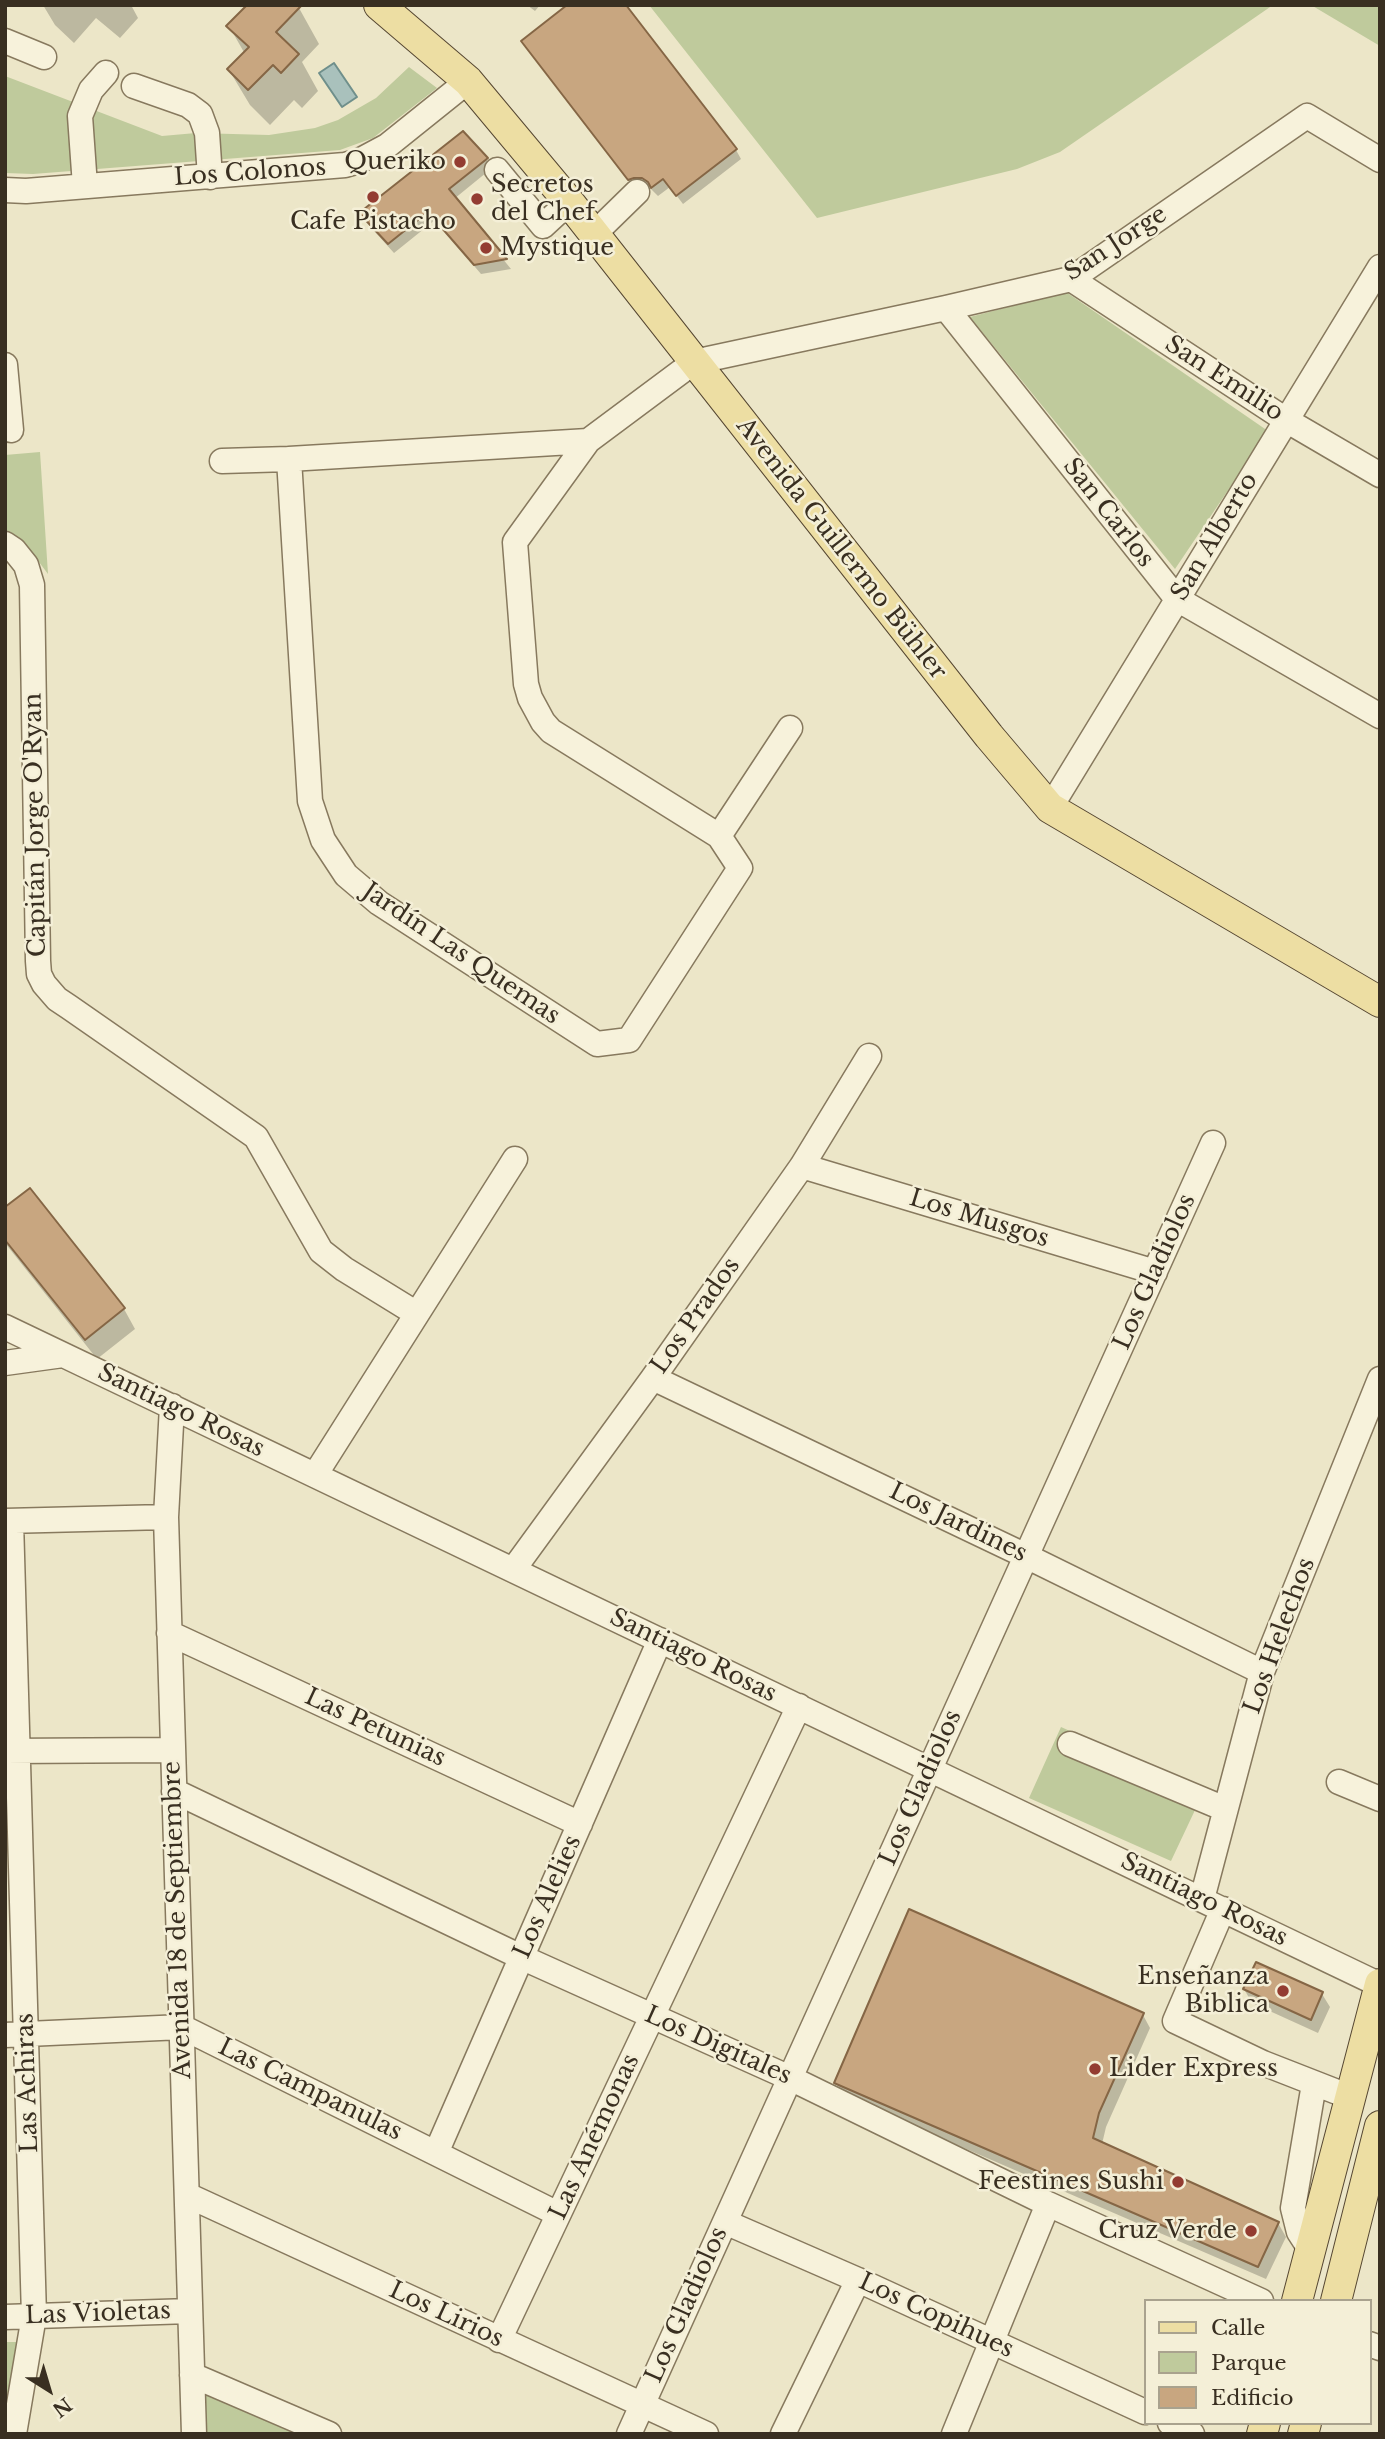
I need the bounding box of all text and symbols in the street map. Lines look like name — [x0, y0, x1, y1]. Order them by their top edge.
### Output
place label: Queriko — [344, 148, 446, 176]
street label: Los Colonos — [173, 153, 327, 193]
marker: Queriko — [452, 154, 468, 170]
place label: Secretos del Chef — [491, 171, 595, 227]
marker: Cafe Pistacho — [365, 189, 381, 205]
marker: Secretos del Chef — [469, 191, 485, 207]
street label: San Jorge — [1059, 200, 1173, 288]
place label: Cafe Pistacho — [290, 208, 456, 236]
place label: Mystique — [500, 234, 614, 262]
marker: Mystique — [478, 240, 494, 256]
street label: San Emilio — [1159, 330, 1289, 428]
street label: Avenida Guillermo Bühler — [730, 412, 952, 686]
street label: San Carlos — [1056, 453, 1160, 573]
street label: San Alberto — [1166, 468, 1264, 606]
street label: Capitán Jorge O'Ryan — [19, 693, 53, 957]
street label: Jardín Las Quemas — [357, 877, 565, 1031]
street label: Los Musgos — [906, 1184, 1052, 1254]
street label: Los Gladiolos — [1108, 1190, 1202, 1354]
street label: Los Prados — [646, 1252, 746, 1380]
street label: Santiago Rosas — [93, 1358, 269, 1464]
street label: Los Jardines — [884, 1477, 1032, 1569]
street label: Los Helechos — [1238, 1554, 1322, 1718]
street label: Santiago Rosas — [605, 1603, 781, 1709]
street label: Las Petunias — [300, 1683, 450, 1773]
street label: Los Gladiolos — [874, 1706, 968, 1870]
street label: Avenida 18 de Septiembre — [158, 1761, 198, 2079]
street label: Los Alelies — [508, 1831, 588, 1963]
street label: Santiago Rosas — [1116, 1847, 1292, 1953]
place label: Enseñanza Biblica — [1137, 1963, 1269, 2019]
marker: Enseñanza Biblica — [1275, 1983, 1291, 1999]
street label: Los Digitales — [640, 2001, 796, 2091]
street label: Las Achiras — [11, 2013, 45, 2153]
street label: Las Campanulas — [213, 2033, 407, 2147]
street label: Las Anémonas — [544, 2050, 646, 2224]
place label: Lider Express — [1109, 2055, 1278, 2083]
marker: Lider Express — [1087, 2061, 1103, 2077]
place label: Feestines Sushi — [978, 2168, 1164, 2196]
marker: Feestines Sushi — [1170, 2174, 1186, 2190]
place label: Cruz Verde — [1098, 2217, 1237, 2245]
street label: Los Gladiolos — [640, 2223, 734, 2387]
marker: Cruz Verde — [1243, 2223, 1259, 2239]
street label: Los Copihues — [854, 2268, 1018, 2364]
street label: Los Lirios — [384, 2276, 508, 2354]
street label: Las Violetas — [25, 2297, 171, 2331]
legend — [1144, 2299, 1371, 2425]
text: Calle — [1211, 2315, 1265, 2341]
text: Parque — [1211, 2350, 1286, 2376]
north arrow — [14, 2355, 84, 2425]
text: Edificio — [1211, 2385, 1293, 2411]
text: N — [48, 2393, 76, 2422]

